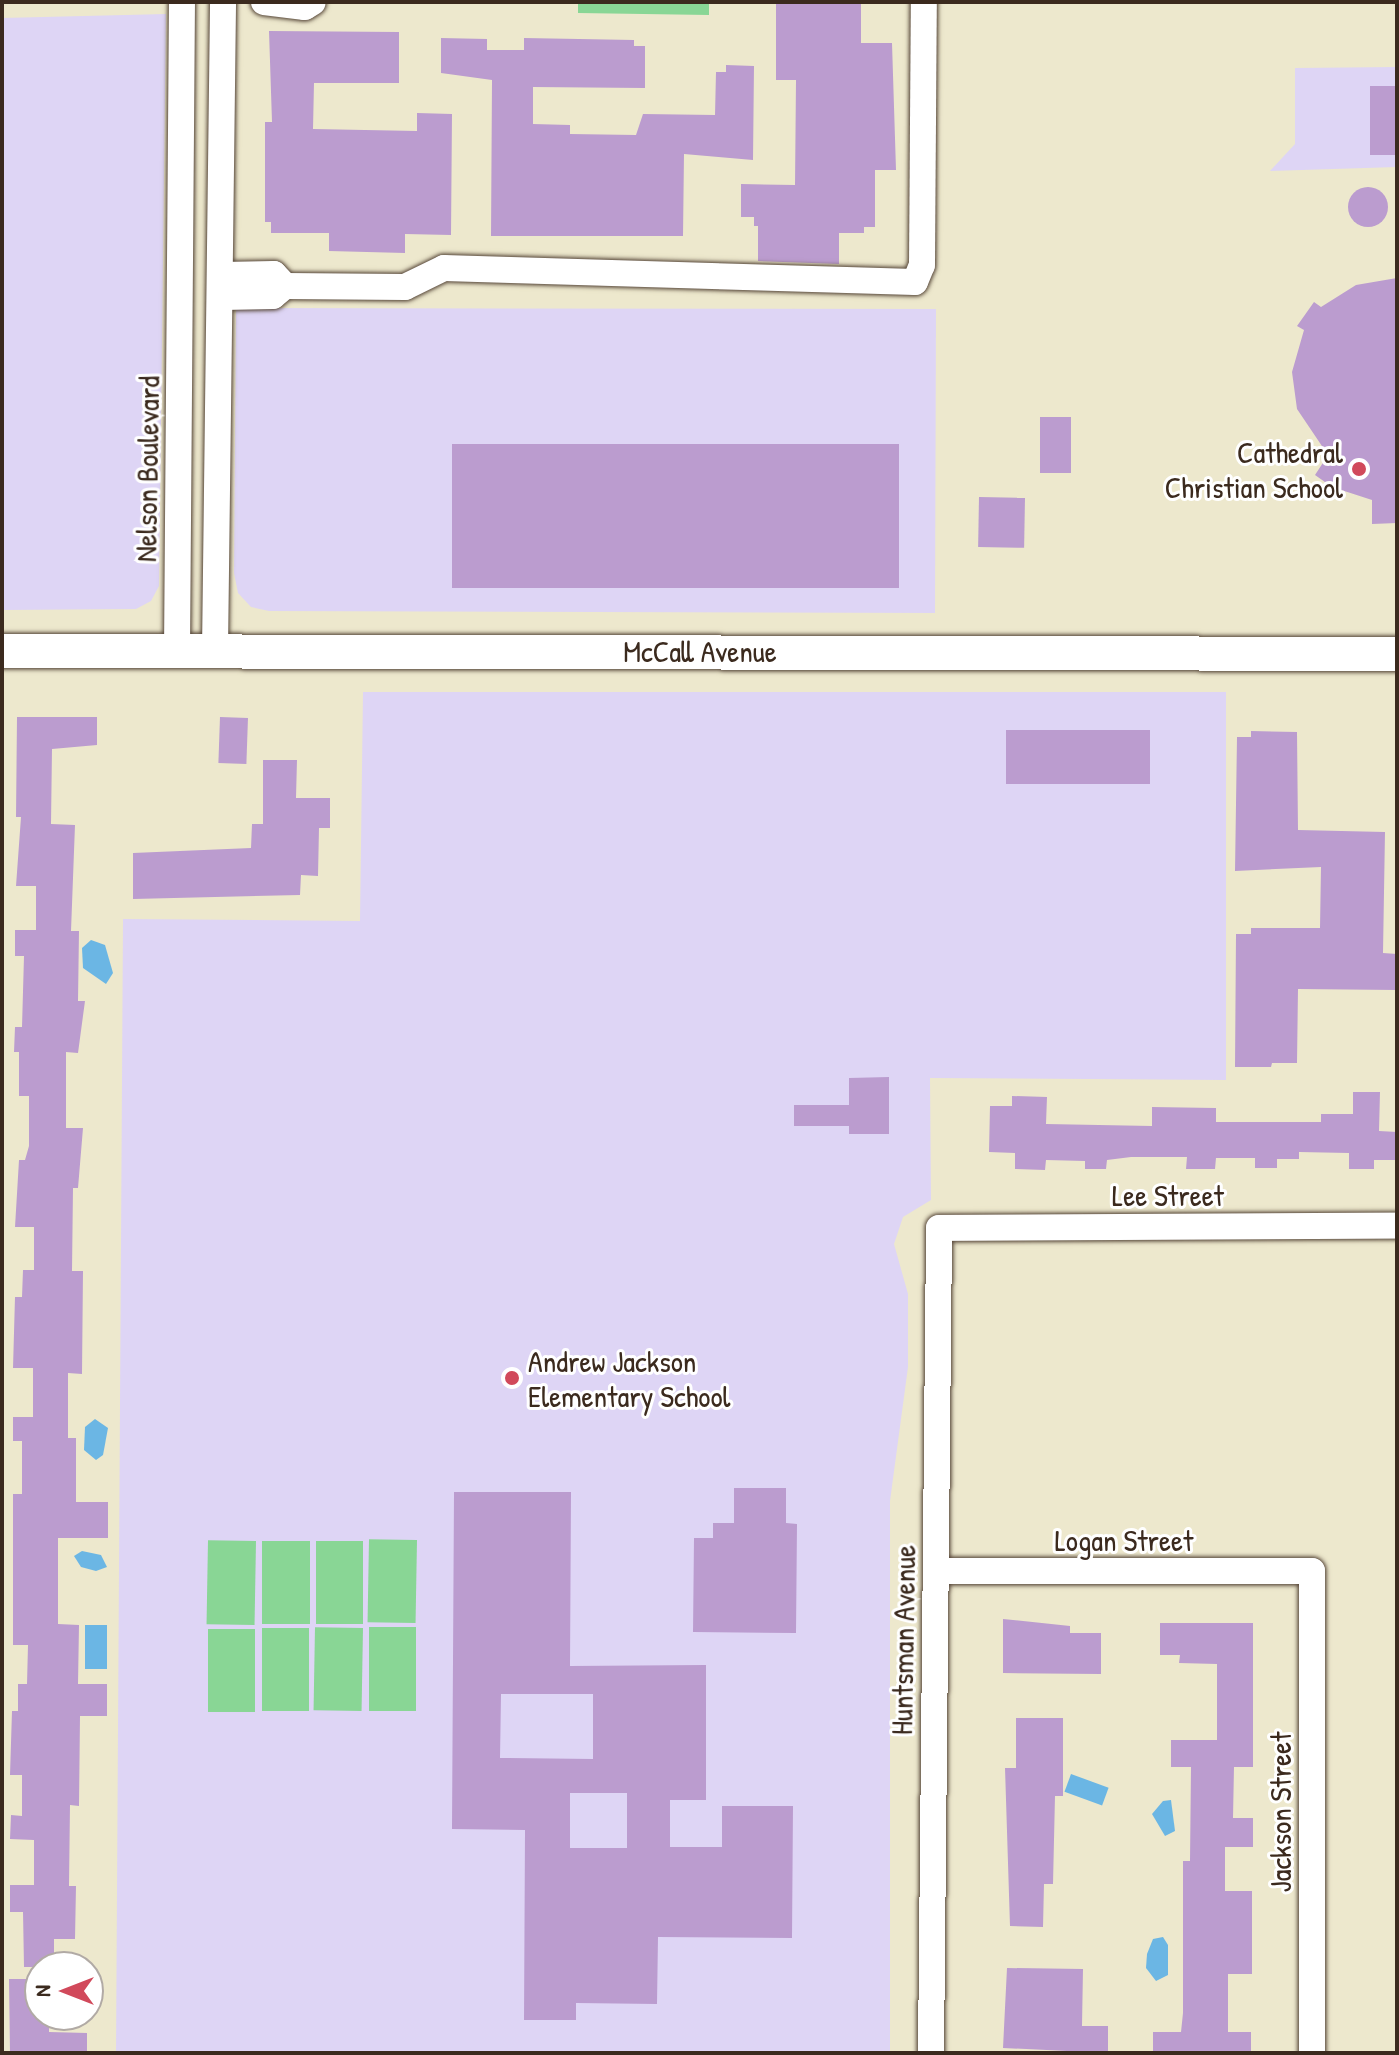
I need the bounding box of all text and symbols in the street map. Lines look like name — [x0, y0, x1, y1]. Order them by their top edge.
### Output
street label: Nelson Boulevard — [127, 376, 167, 562]
place label: Cathedral Christian School — [1165, 434, 1343, 504]
marker: Cathedral Christian School — [1350, 460, 1368, 478]
street label: McCall Avenue — [623, 633, 777, 669]
street label: Lee Street — [1112, 1177, 1224, 1213]
place label: Andrew Jackson Elementary School — [528, 1343, 730, 1414]
marker: Andrew Jackson Elementary School — [503, 1369, 521, 1387]
street label: Logan Street — [1055, 1522, 1193, 1558]
street label: Huntsman Avenue — [883, 1545, 923, 1735]
street label: Jackson Street — [1262, 1732, 1298, 1892]
north arrow — [24, 1951, 104, 2031]
text: N — [27, 1985, 57, 1997]

